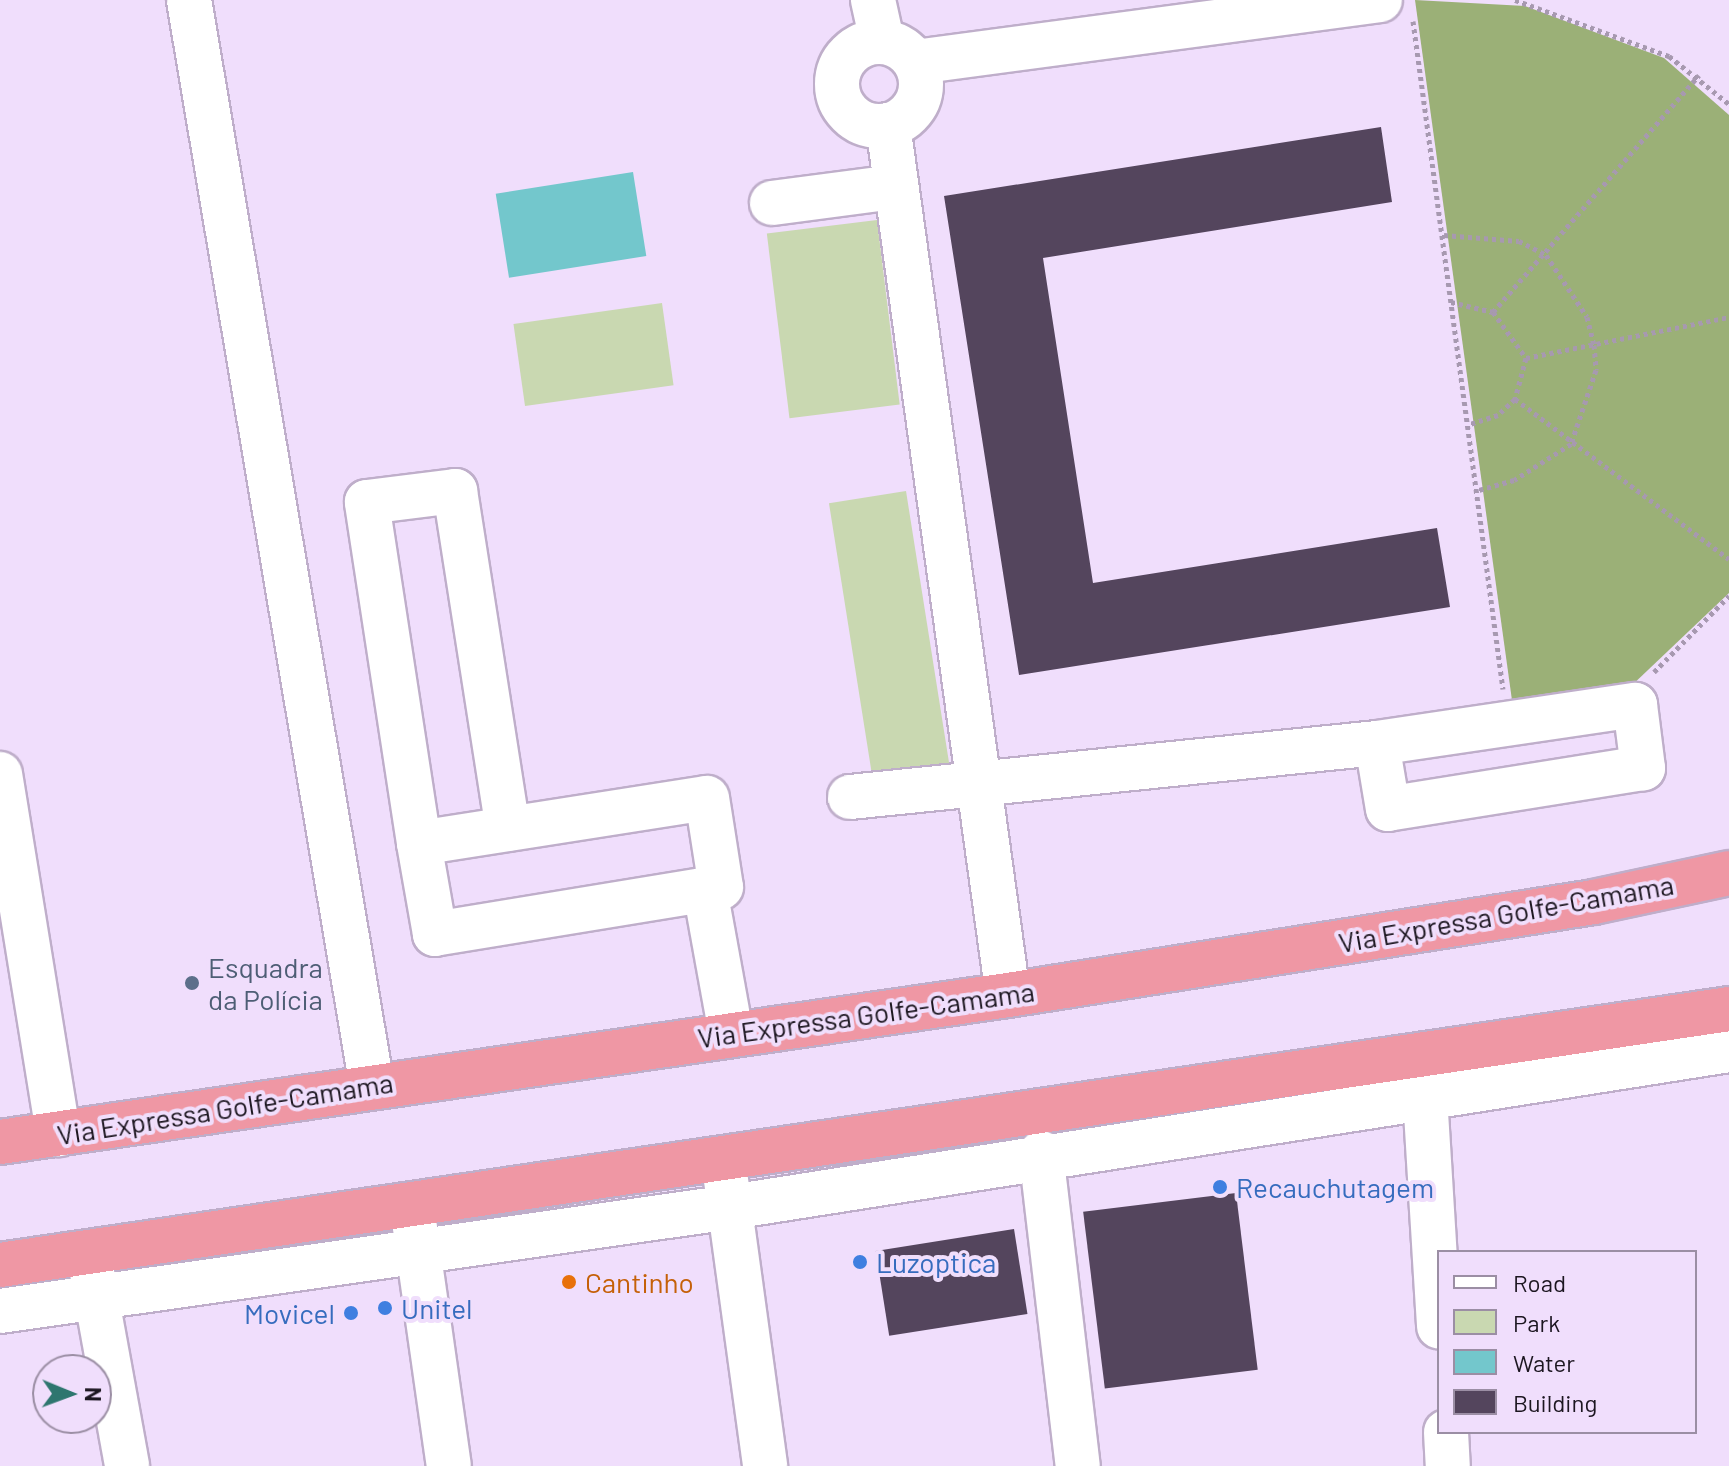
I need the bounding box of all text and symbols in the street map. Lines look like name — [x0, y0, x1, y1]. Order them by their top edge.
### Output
street label: Via Expressa Golfe-Camama — [1336, 867, 1676, 959]
place label: Esquadra da Polícia — [208, 950, 323, 1016]
marker: Esquadra da Polícia — [183, 974, 201, 992]
street label: Via Expressa Golfe-Camama — [695, 974, 1037, 1054]
street label: Via Expressa Golfe-Camama — [55, 1065, 395, 1151]
place label: Recauchutagem — [1236, 1170, 1434, 1204]
marker: Recauchutagem — [1211, 1178, 1229, 1196]
place label: Luzoptica — [876, 1245, 996, 1279]
legend — [1437, 1250, 1697, 1434]
marker: Luzoptica — [851, 1253, 869, 1271]
place label: Cantinho — [585, 1265, 694, 1299]
text: Road — [1513, 1268, 1566, 1297]
marker: Cantinho — [560, 1273, 578, 1291]
place label: Unitel — [401, 1291, 473, 1325]
place label: Movicel — [244, 1296, 335, 1330]
marker: Unitel — [376, 1299, 394, 1317]
marker: Movicel — [342, 1304, 360, 1322]
text: Park — [1513, 1308, 1560, 1337]
text: Water — [1513, 1348, 1575, 1377]
north arrow — [32, 1354, 112, 1434]
text: N — [81, 1387, 107, 1402]
text: Building — [1513, 1388, 1597, 1417]

